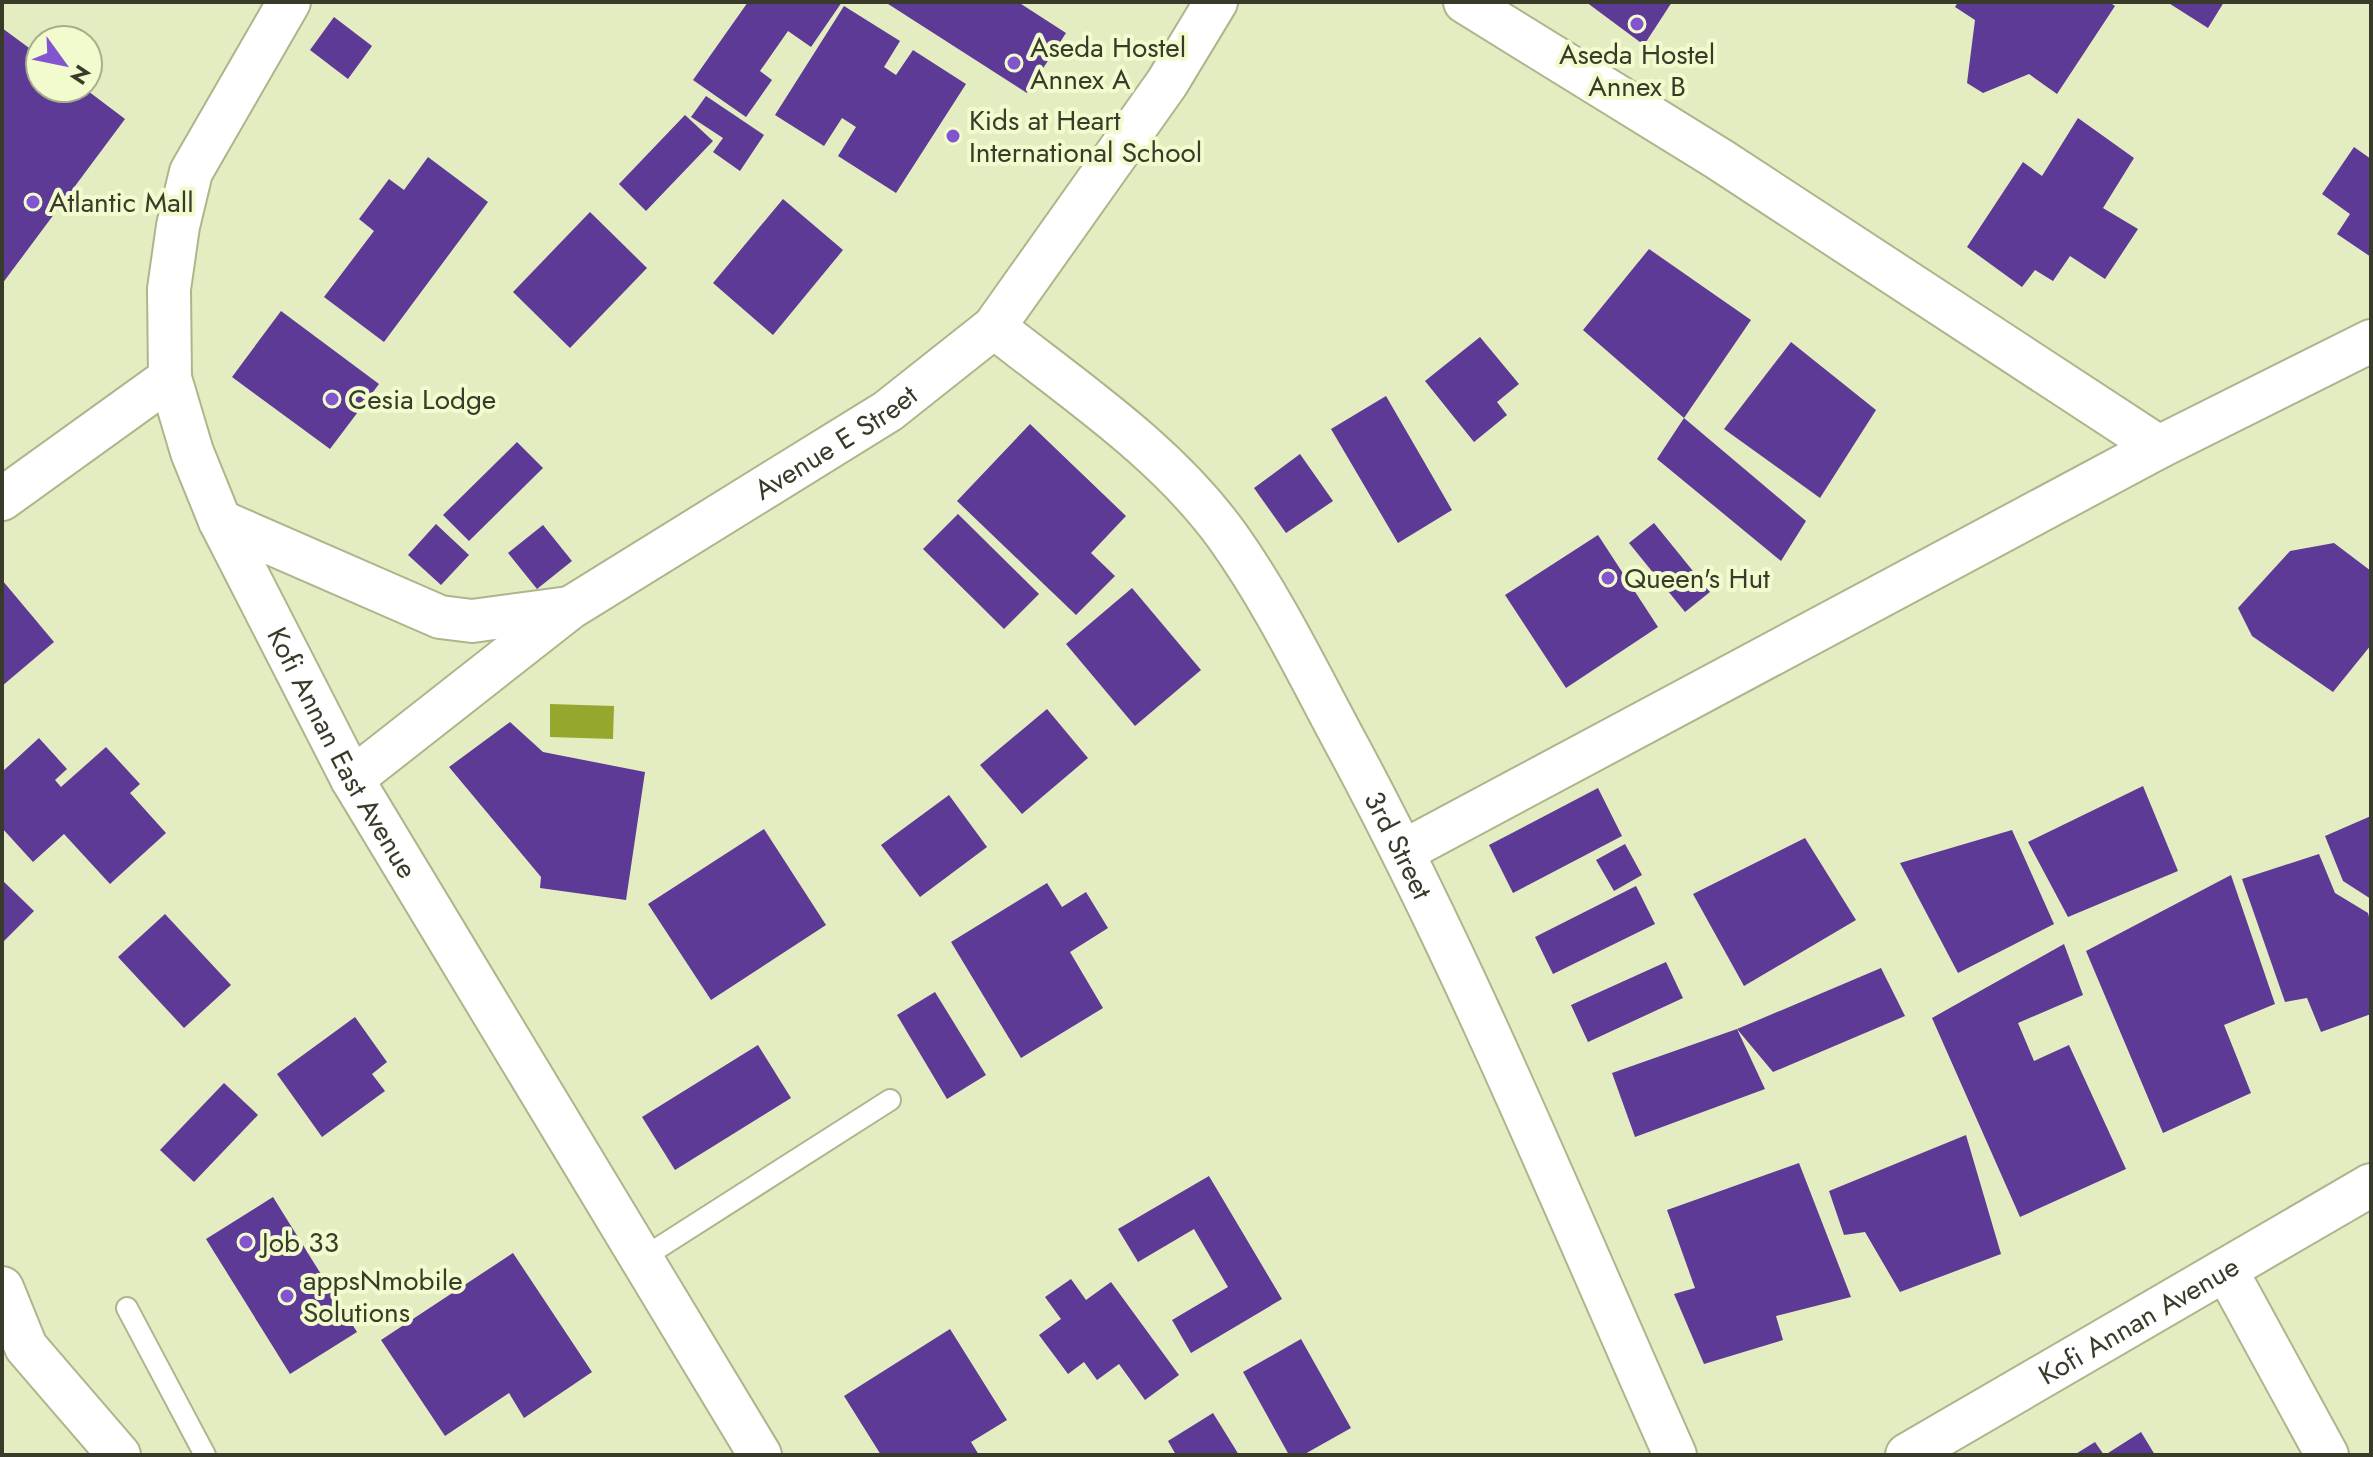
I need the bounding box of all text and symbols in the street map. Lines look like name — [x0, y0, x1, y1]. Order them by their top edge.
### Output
marker: Aseda Hostel Annex B — [1628, 15, 1646, 33]
north arrow — [24, 24, 104, 104]
place label: Aseda Hostel Annex A — [1030, 27, 1186, 100]
place label: Aseda Hostel Annex B — [1559, 34, 1715, 107]
marker: Aseda Hostel Annex A — [1005, 54, 1023, 72]
text: N — [63, 59, 99, 91]
place label: Kids at Heart International School — [969, 100, 1202, 173]
marker: Kids at Heart International School — [944, 127, 962, 145]
place label: Atlantic Mall — [49, 182, 194, 223]
marker: Atlantic Mall — [24, 193, 42, 211]
street label: Avenue E Street — [746, 375, 926, 510]
place label: Cesia Lodge — [348, 379, 496, 420]
marker: Cesia Lodge — [323, 390, 341, 408]
place label: Queen's Hut — [1624, 558, 1770, 599]
marker: Queen's Hut — [1599, 569, 1617, 587]
street label: Kofi Annan East Avenue — [257, 620, 427, 886]
street label: 3rd Street — [1354, 784, 1443, 906]
place label: Job 33 — [258, 1222, 339, 1263]
marker: Job 33 — [237, 1233, 255, 1251]
street label: Kofi Annan Avenue — [2031, 1246, 2247, 1395]
place label: appsNmobile Solutions — [303, 1260, 463, 1333]
marker: appsNmobile Solutions — [278, 1287, 296, 1305]

